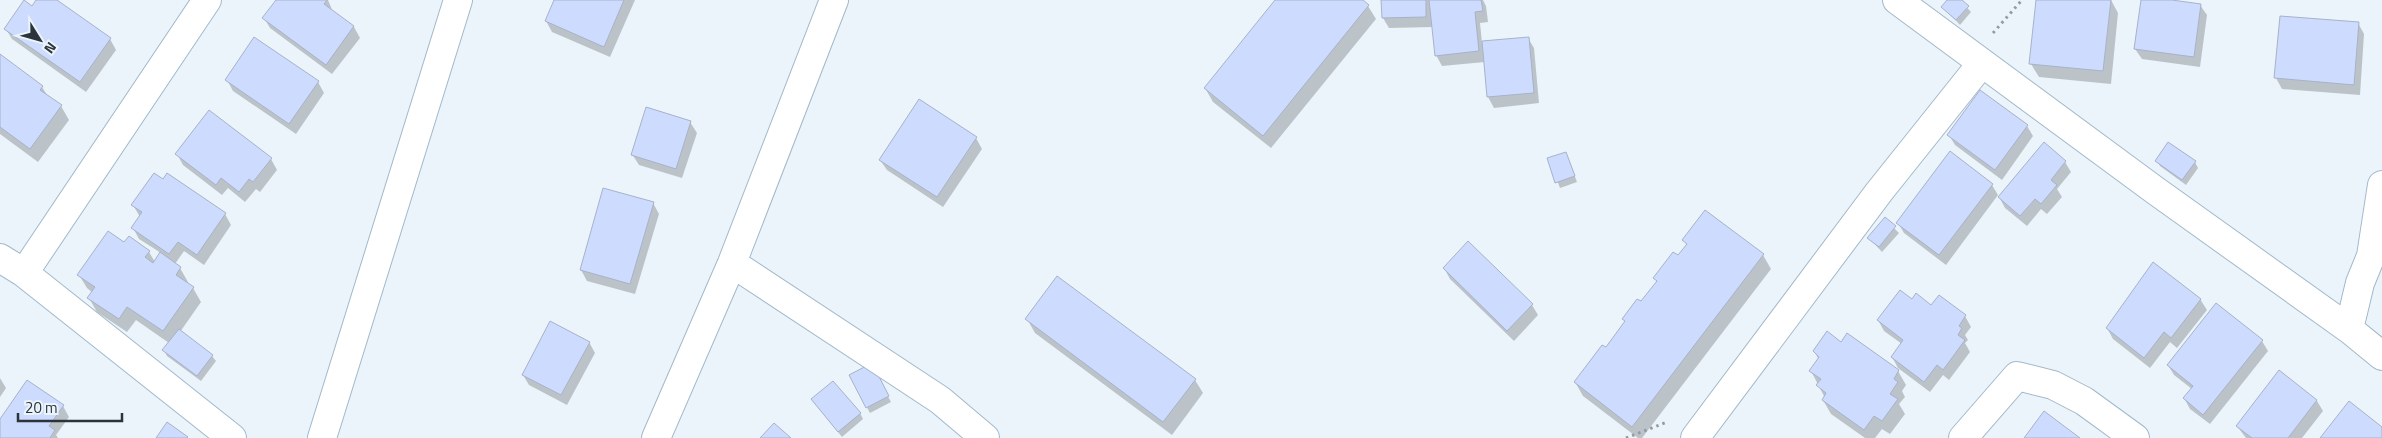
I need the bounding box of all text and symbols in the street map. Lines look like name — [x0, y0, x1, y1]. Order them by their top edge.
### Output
north arrow — [15, 15, 65, 65]
text: N — [39, 38, 62, 58]
scale bar — [18, 390, 121, 422]
text: 20 m — [25, 396, 58, 419]

